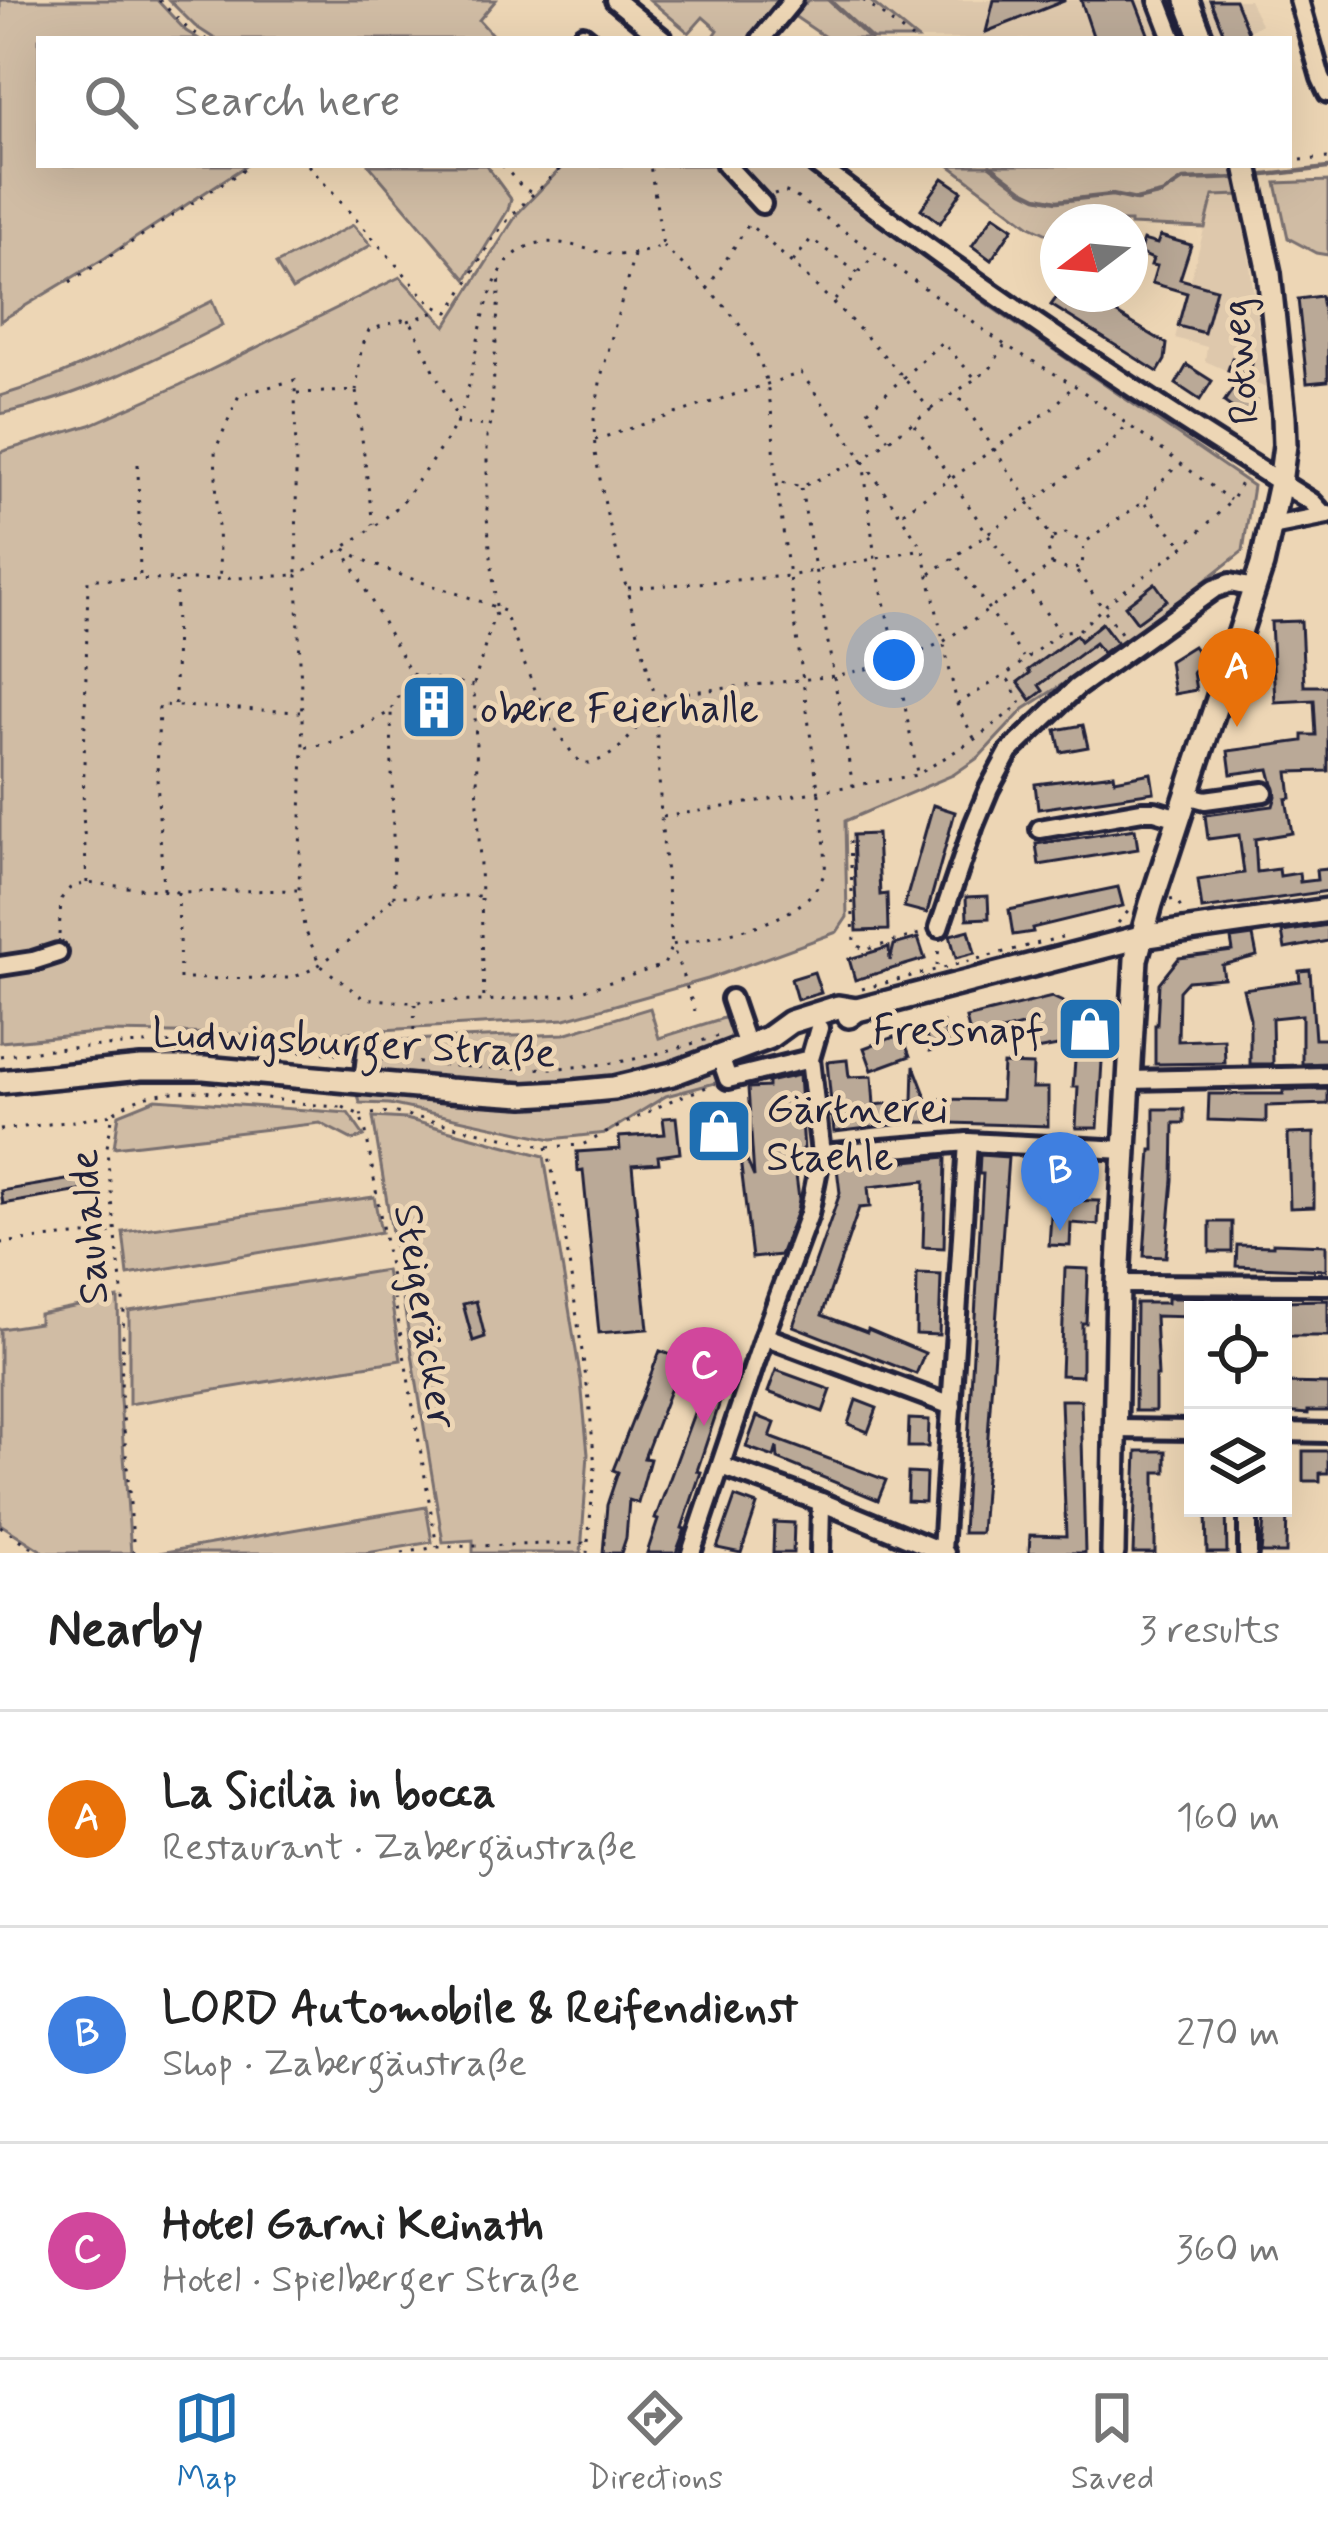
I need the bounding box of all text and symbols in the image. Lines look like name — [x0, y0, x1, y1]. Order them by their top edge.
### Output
search box — [36, 36, 1292, 168]
icon: search — [78, 69, 144, 135]
text: Search here — [174, 73, 401, 132]
north arrow — [1040, 204, 1148, 312]
street label: Rotweg — [1209, 297, 1274, 427]
pin: A — [1198, 628, 1276, 727]
your location — [864, 630, 924, 690]
building icon: obere Feierhalle — [399, 672, 469, 742]
place label: obere Feierhalle — [480, 683, 759, 738]
shop icon: Fressnapf — [1055, 994, 1125, 1064]
place label: Fressnapf — [873, 1005, 1044, 1060]
street label: Ludwigsburger Straße — [150, 1006, 557, 1087]
place label: Gärtnerei Staehle — [766, 1083, 948, 1186]
shop icon: Gärtnerei Staehle — [684, 1096, 754, 1166]
pin: B — [1021, 1132, 1099, 1231]
street label: Sauhalde — [58, 1147, 123, 1306]
street label: Steigeräcker — [379, 1200, 469, 1433]
map controls — [1184, 1301, 1292, 1517]
button: locate — [1184, 1301, 1292, 1409]
pin: C — [665, 1327, 743, 1426]
button: layers — [1184, 1409, 1292, 1517]
text: Nearby — [48, 1598, 203, 1664]
text: 3 results — [1139, 1606, 1280, 1657]
text: La Sicilia in bocca — [162, 1764, 496, 1823]
text: A — [74, 1793, 100, 1844]
text: 160 m — [1176, 1793, 1280, 1844]
text: Restaurant · Zabergäustraße — [162, 1823, 637, 1874]
text: LORD Automobile & Reifendienst — [162, 1980, 798, 2039]
text: B — [75, 2009, 99, 2060]
text: 270 m — [1176, 2009, 1280, 2060]
text: Shop · Zabergäustraße — [162, 2039, 527, 2090]
text: Hotel Garni Keinath — [162, 2196, 544, 2255]
text: C — [73, 2225, 101, 2276]
text: 360 m — [1176, 2225, 1280, 2276]
text: Hotel · Spielberger Straße — [162, 2255, 580, 2306]
tab: Map — [174, 2385, 240, 2501]
tab: Directions — [587, 2385, 723, 2501]
tab: Saved — [1071, 2385, 1154, 2501]

